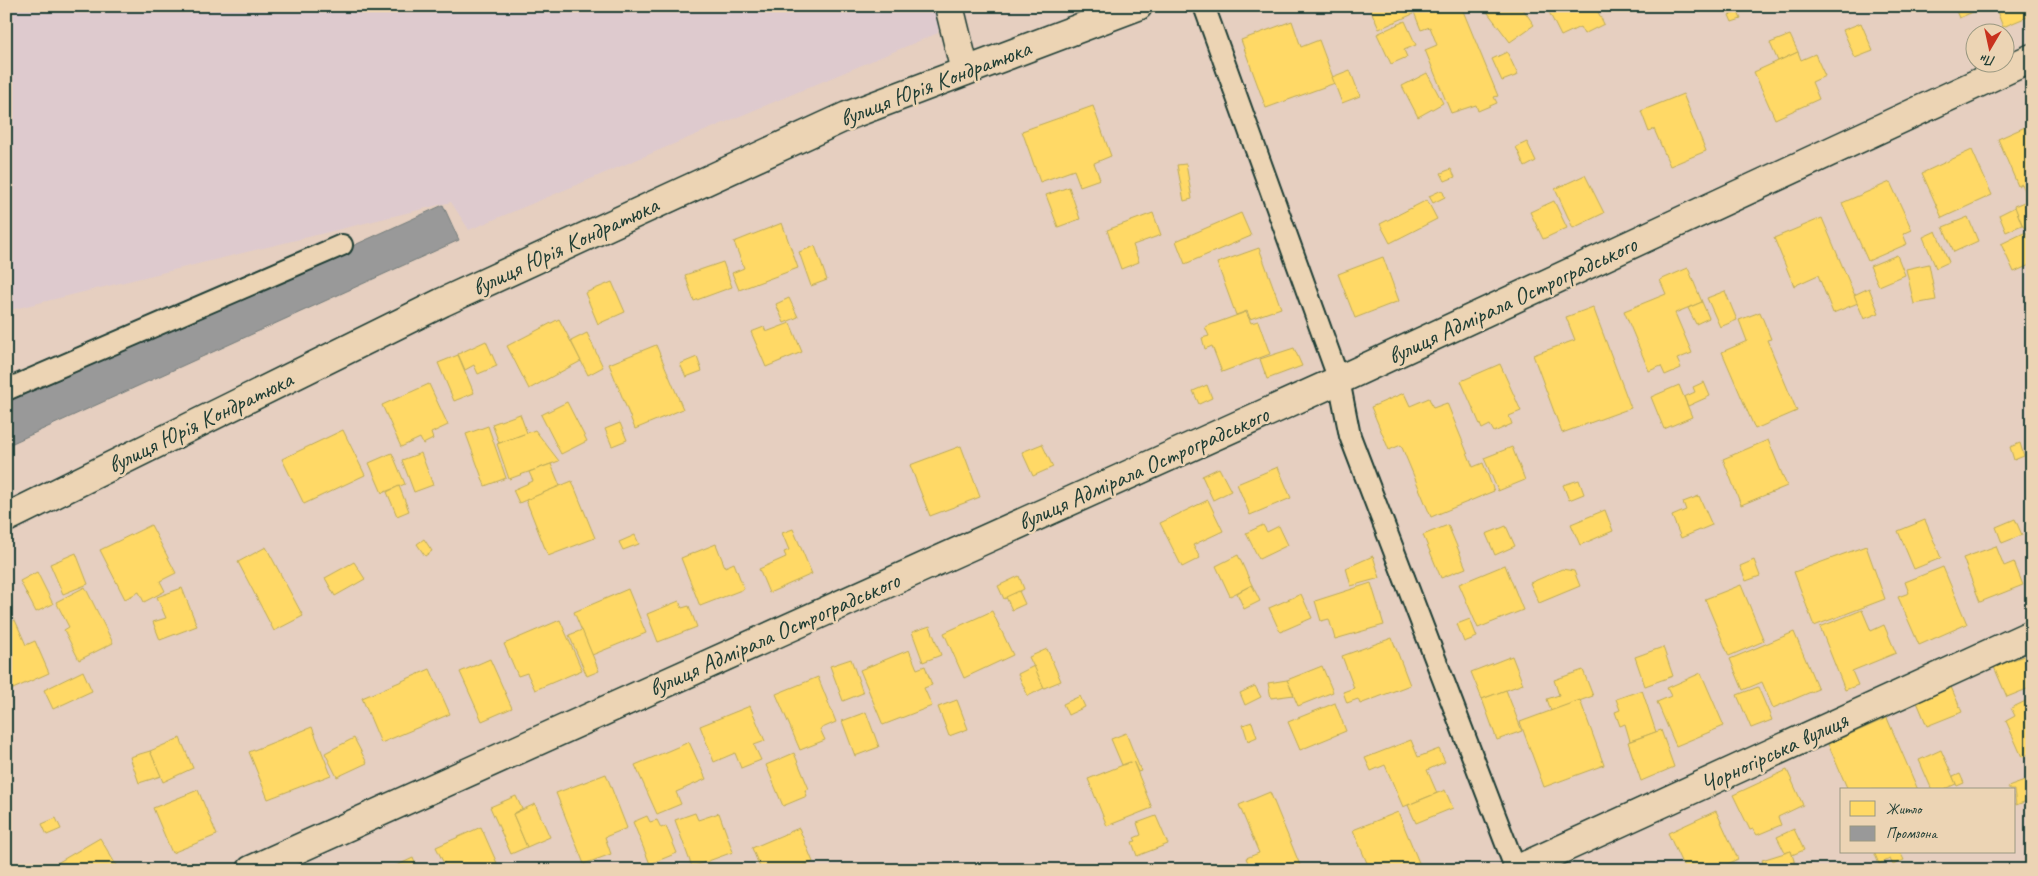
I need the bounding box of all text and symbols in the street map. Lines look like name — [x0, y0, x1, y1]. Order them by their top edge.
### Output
north arrow — [1966, 22, 2016, 72]
street label: вулиця Юрія Кондратюка — [835, 32, 1036, 133]
text: Пн — [1979, 51, 1997, 70]
street label: вулиця Юрія Кондратюка — [467, 189, 664, 302]
street label: вулиця Адмірала Остроградського — [1383, 228, 1643, 371]
street label: вулиця Юрія Кондратюка — [103, 364, 299, 480]
street label: вулиця Адмірала Остроградського — [1013, 398, 1274, 537]
street label: вулиця Адмірала Остроградського — [644, 564, 905, 703]
street label: Чорногірська вулиця — [1696, 704, 1854, 799]
legend — [1840, 788, 2016, 854]
text: Житло — [1886, 800, 1923, 819]
text: Промзона — [1886, 824, 1938, 843]

